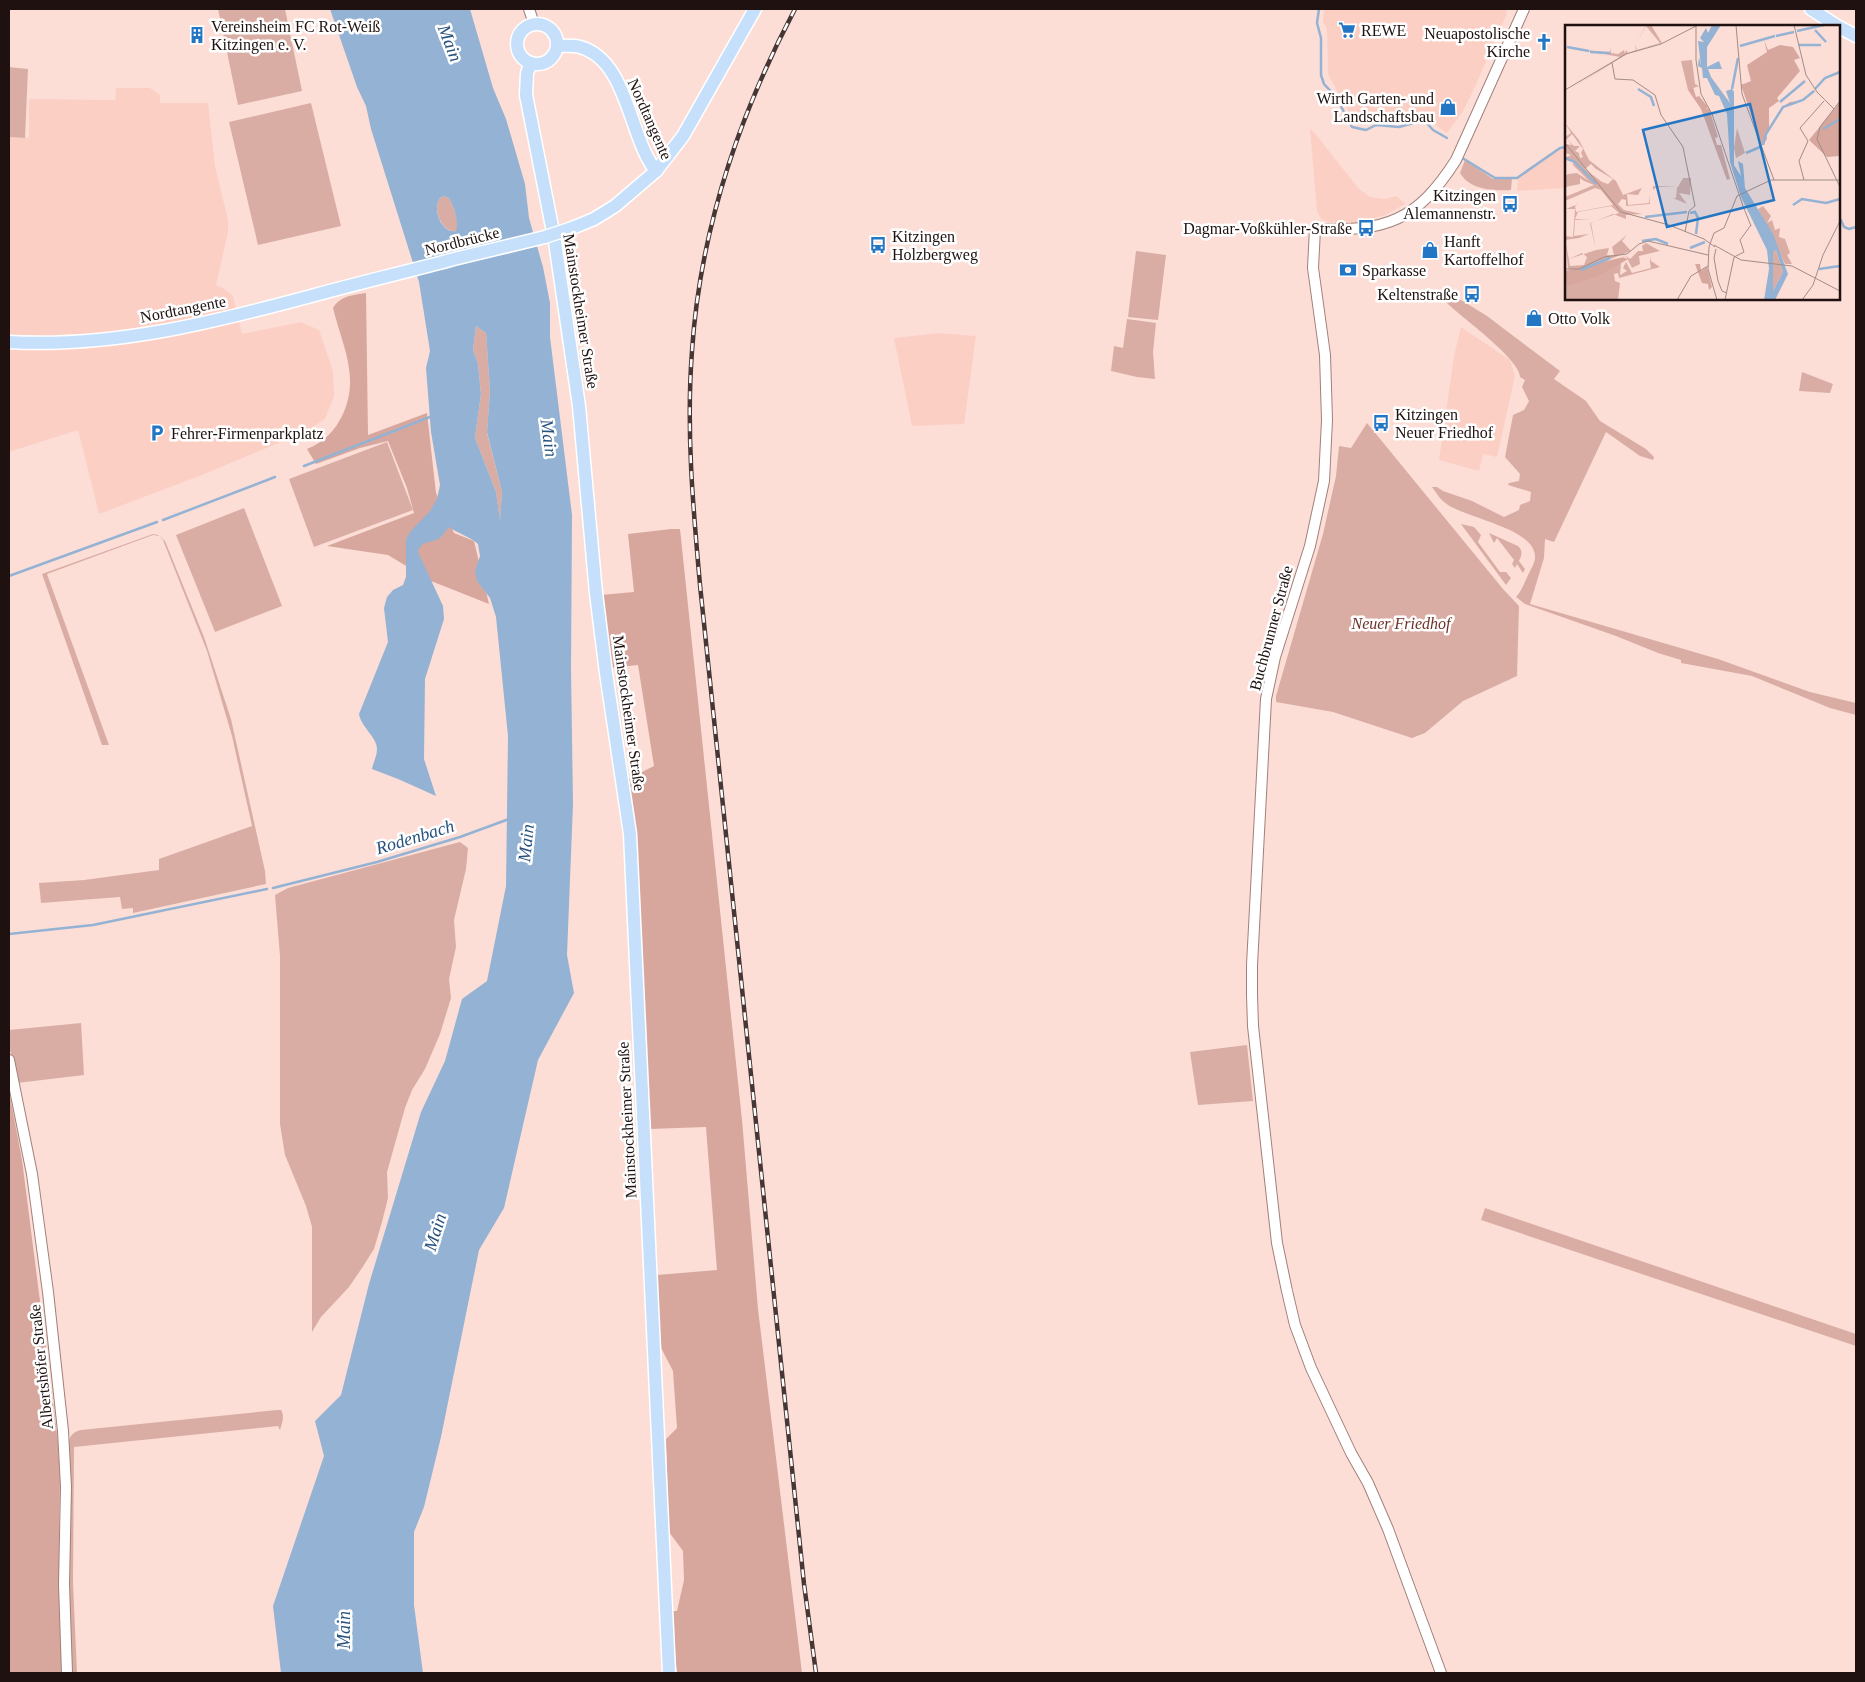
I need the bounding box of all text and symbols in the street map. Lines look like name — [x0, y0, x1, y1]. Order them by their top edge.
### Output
place label: Vereinsheim FC Rot-Weiß Kitzingen e. V. — [211, 18, 380, 54]
supermarket icon: REWE — [1337, 20, 1357, 40]
water label: Main — [433, 21, 466, 64]
place label: REWE — [1361, 22, 1406, 39]
building icon: Vereinsheim FC Rot-Weiß Kitzingen e. V. — [187, 25, 207, 45]
place label: Neuapostolische Kirche — [1424, 25, 1530, 60]
inset map — [1565, 25, 1840, 300]
church icon: Neuapostolische Kirche — [1534, 32, 1554, 52]
street label: Nordtangente — [624, 76, 675, 163]
place label: Wirth Garten- und Landschaftsbau — [1316, 90, 1434, 125]
shop icon: Wirth Garten- und Landschaftsbau — [1438, 97, 1458, 117]
place label: Kitzingen Alemannenstr. — [1403, 187, 1496, 222]
bus stop icon: Kitzingen Alemannenstr. — [1500, 194, 1520, 214]
bus stop icon: Dagmar-Voßkühler-Straße — [1356, 218, 1376, 238]
place label: Dagmar-Voßkühler-Straße — [1183, 220, 1352, 238]
street label: Nordbrücke — [423, 224, 501, 258]
place label: Kitzingen Holzbergweg — [892, 228, 978, 264]
street label: Mainstockheimer Straße — [560, 232, 602, 390]
place label: Hanft Kartoffelhof — [1444, 233, 1524, 268]
bus stop icon: Kitzingen Holzbergweg — [868, 235, 888, 255]
shop icon: Hanft Kartoffelhof — [1420, 240, 1440, 260]
bank icon: Sparkasse — [1338, 260, 1358, 280]
place label: Sparkasse — [1362, 262, 1426, 280]
bus stop icon: Keltenstraße — [1462, 284, 1482, 304]
place label: Keltenstraße — [1377, 286, 1458, 303]
street label: Nordtangente — [139, 292, 228, 327]
shop icon: Otto Volk — [1524, 308, 1544, 328]
place label: Otto Volk — [1548, 310, 1610, 327]
place label: Kitzingen Neuer Friedhof — [1395, 406, 1494, 441]
bus stop icon: Kitzingen Neuer Friedhof — [1371, 413, 1391, 433]
water label: Main — [536, 417, 562, 458]
parking icon: Fehrer-Firmenparkplatz — [147, 423, 167, 443]
place label: Fehrer-Firmenparkplatz — [171, 425, 324, 443]
street label: Buchbrunner Straße — [1246, 564, 1296, 692]
park label: Neuer Friedhof — [1350, 615, 1453, 633]
street label: Mainstockheimer Straße — [610, 634, 648, 792]
water label: Rodenbach — [372, 816, 457, 859]
water label: Main — [514, 823, 538, 864]
street label: Mainstockheimer Straße — [614, 1041, 640, 1199]
water label: Main — [420, 1211, 450, 1254]
street label: Albertshöfer Straße — [26, 1304, 56, 1430]
water label: Main — [334, 1611, 354, 1650]

